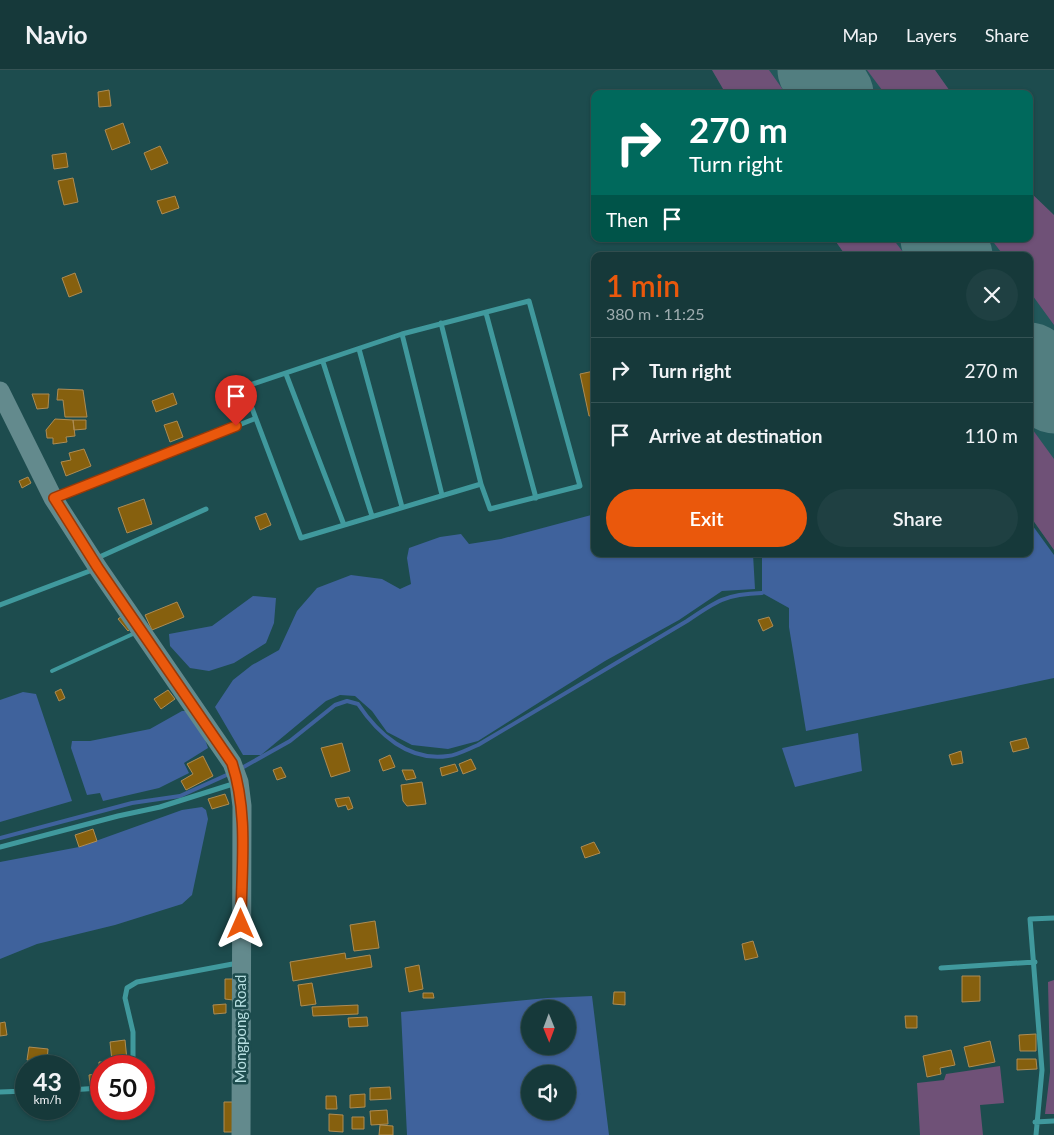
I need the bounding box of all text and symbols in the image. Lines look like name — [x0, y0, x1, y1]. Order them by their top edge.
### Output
text: Navio — [25, 20, 88, 49]
text: Map — [842, 24, 878, 46]
text: Layers — [906, 24, 957, 46]
text: Share — [985, 24, 1029, 46]
text: 270 m — [689, 108, 788, 150]
icon: right — [606, 110, 671, 175]
text: Turn right — [689, 150, 783, 177]
icon: arrive — [658, 205, 686, 233]
text: Then — [606, 208, 648, 231]
text: 1 min — [606, 267, 680, 303]
button: close — [966, 269, 1018, 321]
text: 380 m · 11:25 — [606, 304, 705, 323]
icon: right — [606, 356, 634, 384]
text: Turn right — [649, 359, 731, 382]
text: 270 m — [964, 359, 1018, 382]
pin — [215, 375, 257, 426]
icon: arrive — [222, 382, 250, 410]
icon: arrive — [606, 421, 634, 449]
text: Arrive at destination — [649, 424, 822, 447]
text: 110 m — [964, 424, 1018, 447]
button: Exit — [606, 489, 807, 547]
button: Share — [817, 489, 1018, 547]
position arrow — [214, 897, 266, 949]
street label: Mongpong Road — [231, 975, 249, 1083]
north arrow — [521, 1000, 576, 1055]
map controls — [521, 1000, 576, 1120]
speed limit sign: 50 — [90, 1055, 155, 1120]
button: sound — [521, 1065, 576, 1120]
text: 43 — [33, 1066, 62, 1096]
text: km/h — [33, 1092, 62, 1107]

